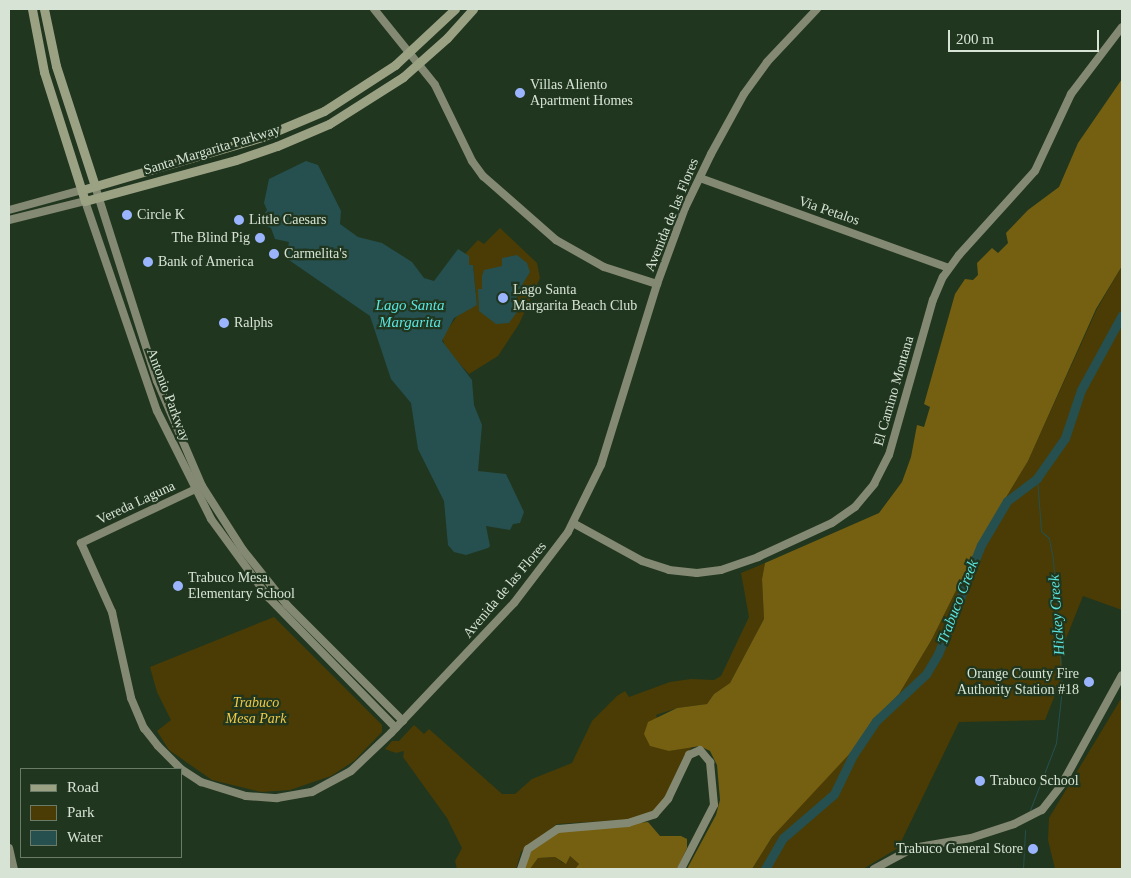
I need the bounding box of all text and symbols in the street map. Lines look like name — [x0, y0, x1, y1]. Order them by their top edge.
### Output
scale bar — [951, 20, 1102, 52]
text: 200 m — [956, 31, 994, 47]
place label: Villas Aliento Apartment Homes — [530, 77, 633, 110]
marker: Villas Aliento Apartment Homes — [514, 87, 526, 99]
street label: Santa Margarita Parkway — [142, 121, 282, 179]
street label: Avenida de las Flores — [642, 156, 702, 274]
street label: Via Petalos — [796, 193, 862, 229]
place label: Circle K — [137, 207, 185, 223]
marker: Circle K — [121, 209, 133, 221]
place label: Little Caesars — [249, 212, 326, 228]
marker: Little Caesars — [233, 214, 245, 226]
place label: The Blind Pig — [171, 230, 250, 246]
marker: The Blind Pig — [254, 232, 266, 244]
place label: Carmelita's — [284, 246, 347, 262]
marker: Carmelita's — [268, 248, 280, 260]
place label: Bank of America — [158, 254, 254, 270]
marker: Bank of America — [142, 256, 154, 268]
place label: Lago Santa Margarita Beach Club — [513, 282, 637, 314]
marker: Lago Santa Margarita Beach Club — [497, 292, 509, 304]
water label: Lago Santa Margarita — [376, 296, 444, 331]
place label: Ralphs — [234, 315, 273, 331]
marker: Ralphs — [218, 317, 230, 329]
street label: El Camino Montana — [870, 334, 918, 448]
street label: Antonio Parkway — [143, 346, 193, 444]
street label: Vereda Laguna — [94, 478, 178, 528]
street label: Avenida de las Flores — [460, 538, 550, 642]
water label: Trabuco Creek — [934, 557, 982, 647]
place label: Trabuco Mesa Elementary School — [188, 570, 295, 602]
water label: Hickey Creek — [1045, 574, 1069, 656]
marker: Trabuco Mesa Elementary School — [172, 580, 184, 592]
place label: Orange County Fire Authority Station #18 — [957, 666, 1079, 699]
marker: Orange County Fire Authority Station #18 — [1083, 676, 1095, 688]
park label: Trabuco Mesa Park — [225, 695, 287, 728]
legend — [20, 768, 182, 858]
place label: Trabuco School — [990, 773, 1079, 789]
marker: Trabuco School — [974, 775, 986, 787]
text: Road — [67, 779, 99, 795]
text: Park — [67, 804, 95, 820]
text: Water — [67, 829, 102, 845]
place label: Trabuco General Store — [896, 841, 1023, 857]
marker: Trabuco General Store — [1027, 843, 1039, 855]

